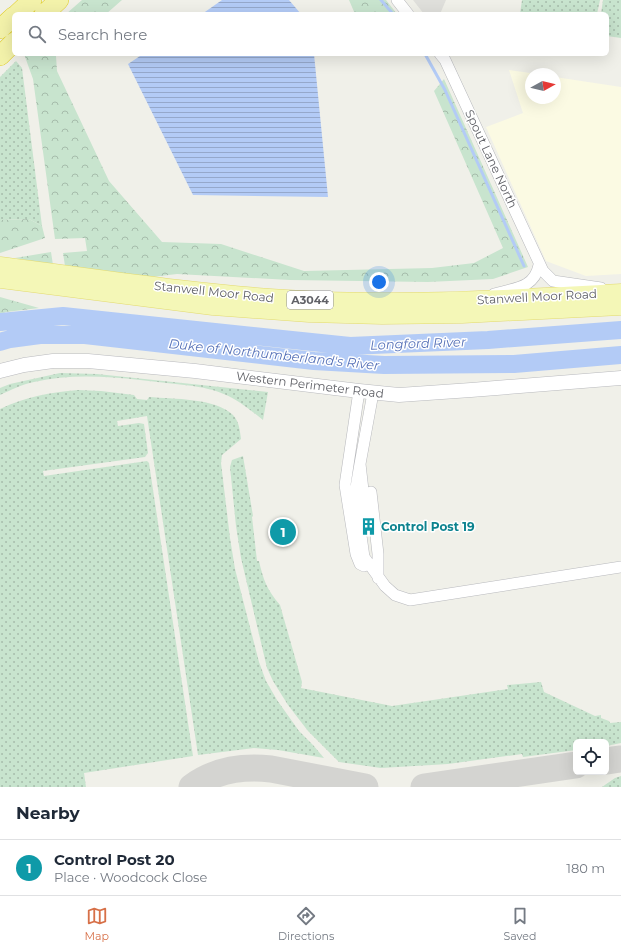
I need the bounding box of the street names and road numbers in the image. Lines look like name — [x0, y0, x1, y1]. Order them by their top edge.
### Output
street label: Spout Lane North — [462, 107, 521, 210]
street label: Stanwell Moor Road — [154, 278, 275, 305]
street label: Stanwell Moor Road — [477, 286, 597, 307]
road number: A3044 — [287, 291, 333, 309]
street label: Western Perimeter Road — [235, 368, 385, 401]

